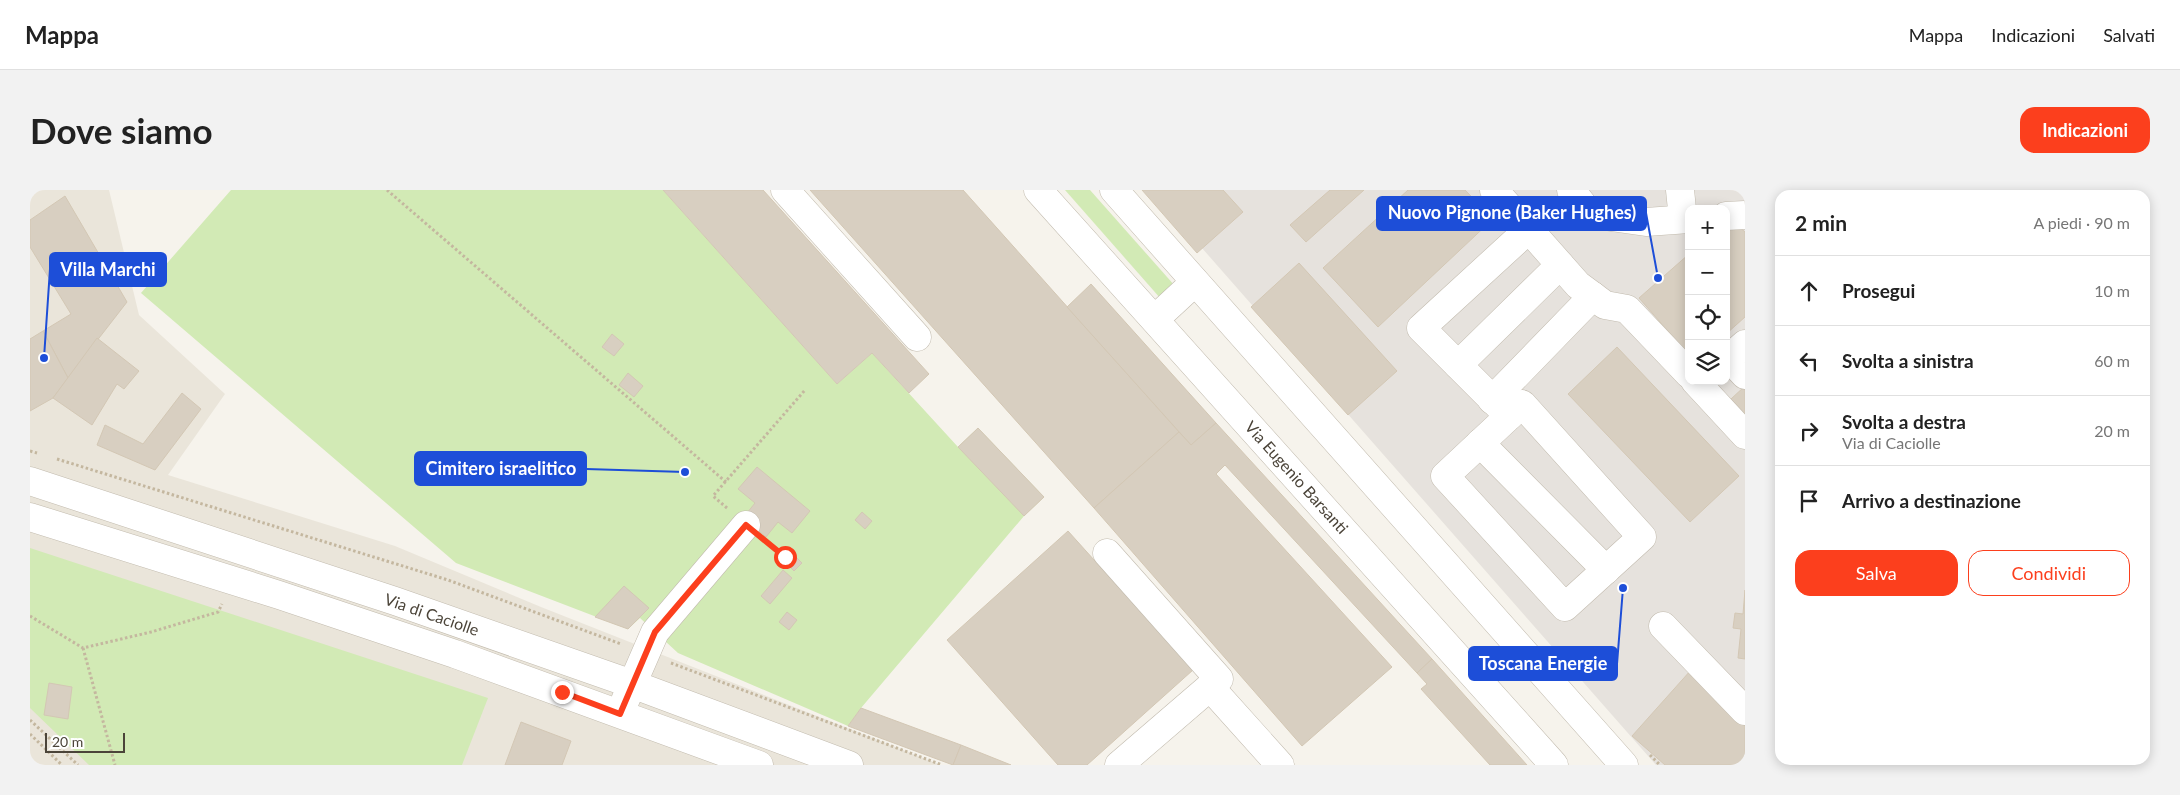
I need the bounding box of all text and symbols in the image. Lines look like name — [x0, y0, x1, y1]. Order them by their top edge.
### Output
text: Mappa — [25, 20, 99, 49]
text: Mappa — [1909, 24, 1963, 46]
text: Indicazioni — [1991, 24, 2075, 46]
text: Salvati — [2103, 24, 2155, 46]
button: Indicazioni — [2020, 107, 2150, 153]
text: Dove siamo — [30, 109, 213, 151]
callout: Nuovo Pignone (Baker Hughes) — [1377, 197, 1646, 230]
text: Nuovo Pignone (Baker Hughes) — [1388, 201, 1636, 223]
map controls — [1685, 205, 1730, 385]
button: + — [1685, 205, 1730, 250]
text: 2 min — [1795, 210, 1847, 235]
text: A piedi · 90 m — [2033, 213, 2130, 232]
button: − — [1685, 250, 1730, 295]
callout: Villa Marchi — [50, 253, 166, 286]
text: Villa Marchi — [59, 258, 156, 280]
icon: ahead — [1795, 277, 1823, 305]
text: Prosegui — [1842, 279, 1915, 302]
text: 10 m — [2094, 281, 2130, 300]
button: locate — [1685, 295, 1730, 340]
button: layers — [1685, 340, 1730, 385]
icon: left — [1795, 347, 1823, 375]
text: Svolta a sinistra — [1842, 349, 1974, 372]
text: 60 m — [2094, 351, 2130, 370]
text: Svolta a destra — [1842, 410, 1966, 433]
street label: Via Eugenio Barsanti — [1242, 417, 1352, 537]
icon: right — [1795, 417, 1823, 445]
text: 20 m — [2094, 421, 2130, 440]
text: Via di Caciolle — [1842, 433, 1941, 452]
callout: Cimitero israelitico — [415, 452, 586, 485]
text: Cimitero israelitico — [426, 457, 576, 479]
icon: arrive — [1795, 487, 1823, 515]
text: Arrivo a destinazione — [1842, 489, 2021, 512]
route start — [774, 546, 797, 569]
button: Salva — [1795, 550, 1958, 596]
button: Condividi — [1968, 550, 2130, 596]
street label: Via di Caciolle — [382, 589, 482, 639]
callout: Toscana Energie — [1469, 647, 1617, 680]
text: Toscana Energie — [1479, 652, 1608, 674]
route end — [551, 681, 574, 704]
scale bar — [45, 730, 125, 753]
text: 20 m — [52, 733, 83, 750]

